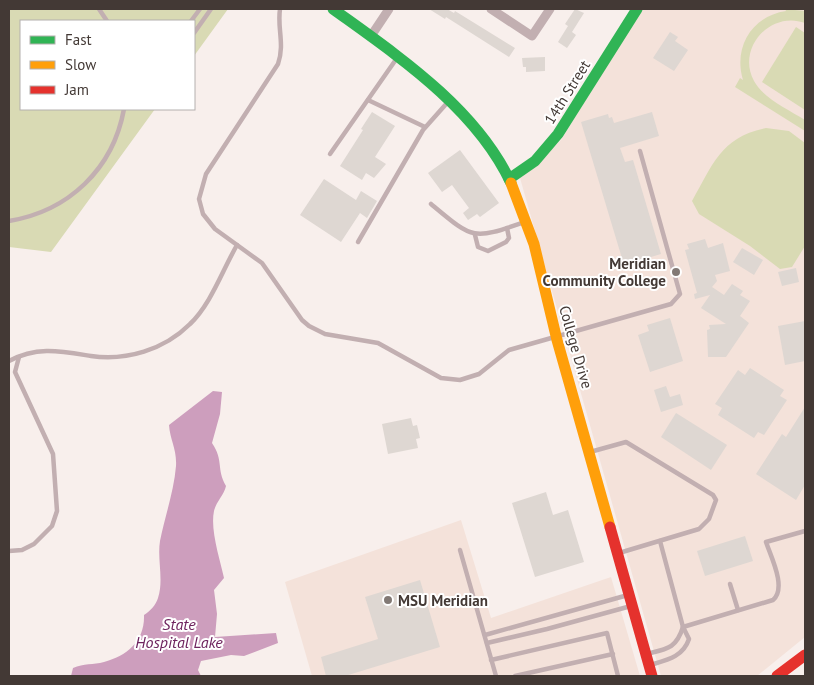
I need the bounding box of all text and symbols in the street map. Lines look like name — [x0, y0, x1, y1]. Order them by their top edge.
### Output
legend — [20, 20, 195, 110]
text: Fast — [65, 30, 92, 49]
text: Slow — [65, 55, 96, 74]
street label: 14th Street — [540, 56, 594, 128]
text: Jam — [64, 80, 89, 99]
place label: Meridian Community College — [543, 254, 666, 290]
marker: Meridian Community College — [670, 266, 682, 278]
street label: College Drive — [555, 303, 597, 391]
place label: MSU Meridian — [398, 591, 488, 610]
marker: MSU Meridian — [382, 594, 394, 606]
water label: State Hospital Lake — [135, 614, 223, 652]

